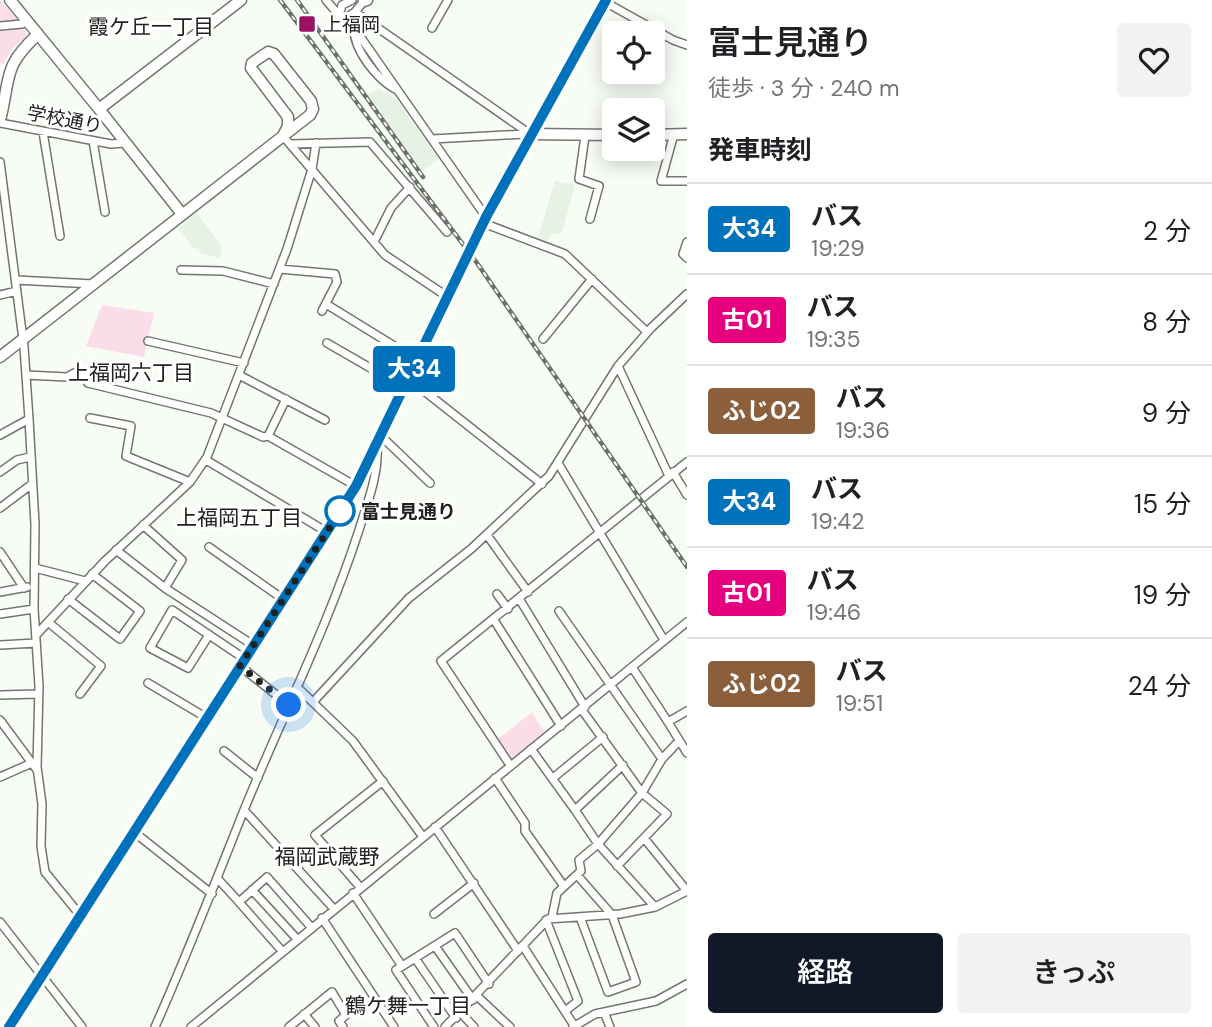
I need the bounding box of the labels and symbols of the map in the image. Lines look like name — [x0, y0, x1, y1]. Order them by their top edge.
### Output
place label: 上福岡 — [323, 12, 380, 37]
district label: 霞ケ丘一丁目 — [88, 13, 214, 41]
marker: 上福岡 — [297, 14, 317, 34]
street label: 学校通り — [25, 100, 105, 139]
line badge: 大34 — [374, 346, 454, 392]
district label: 上福岡六丁目 — [68, 359, 194, 387]
marker: 富士見通り — [325, 496, 355, 526]
place label: 富士見通り — [361, 499, 456, 524]
district label: 上福岡五丁目 — [176, 504, 302, 532]
your location — [271, 687, 306, 722]
district label: 福岡武蔵野 — [275, 843, 380, 871]
district label: 鶴ケ舞一丁目 — [345, 992, 471, 1020]

